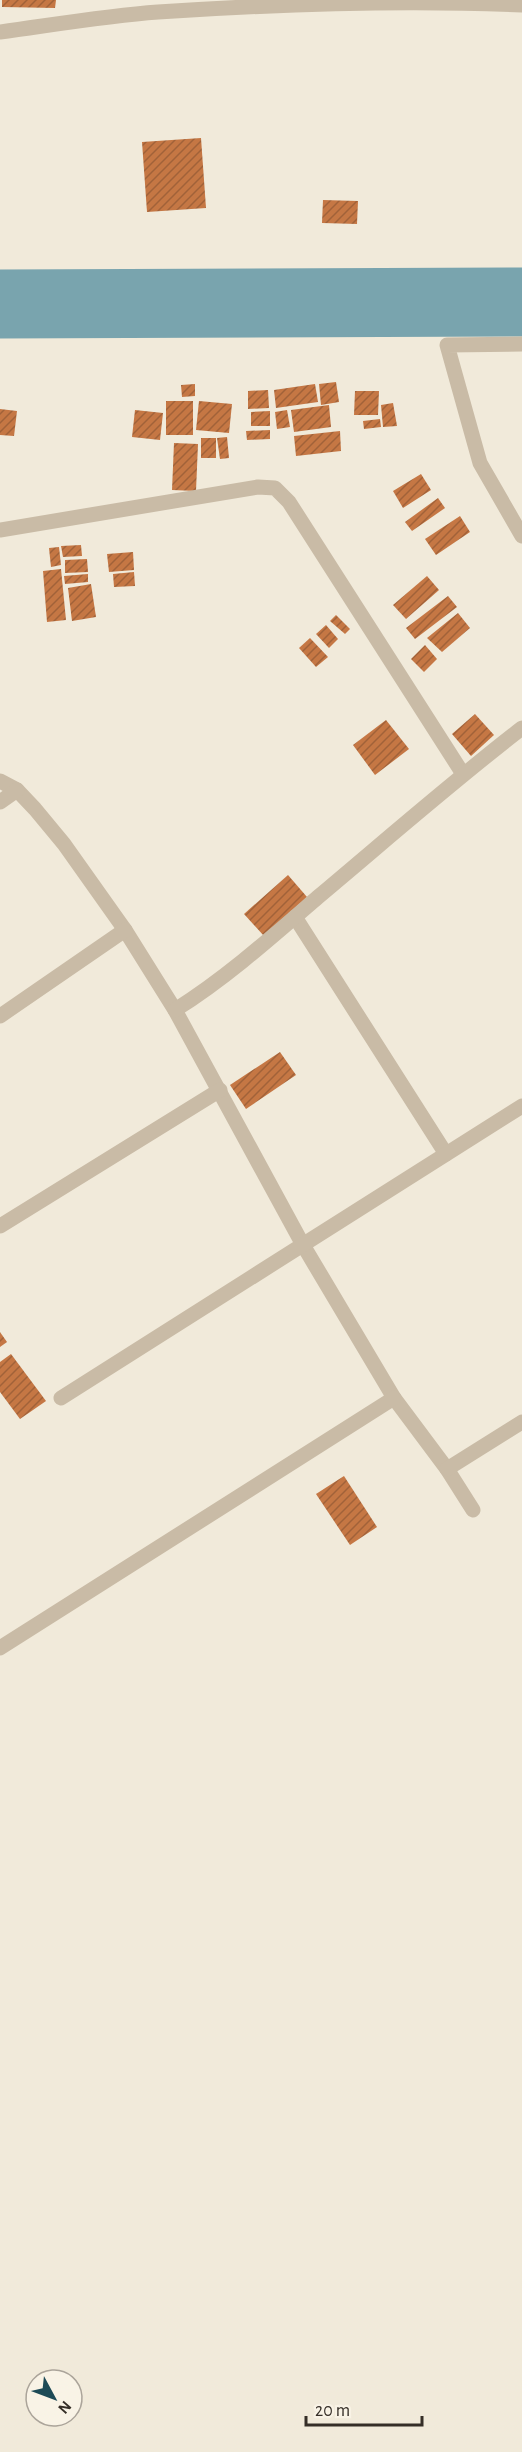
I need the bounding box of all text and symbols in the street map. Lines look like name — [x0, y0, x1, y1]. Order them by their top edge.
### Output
north arrow — [24, 2368, 84, 2428]
scale bar — [306, 2389, 422, 2427]
text: N — [55, 2398, 74, 2417]
text: 20 m — [315, 2402, 350, 2420]

